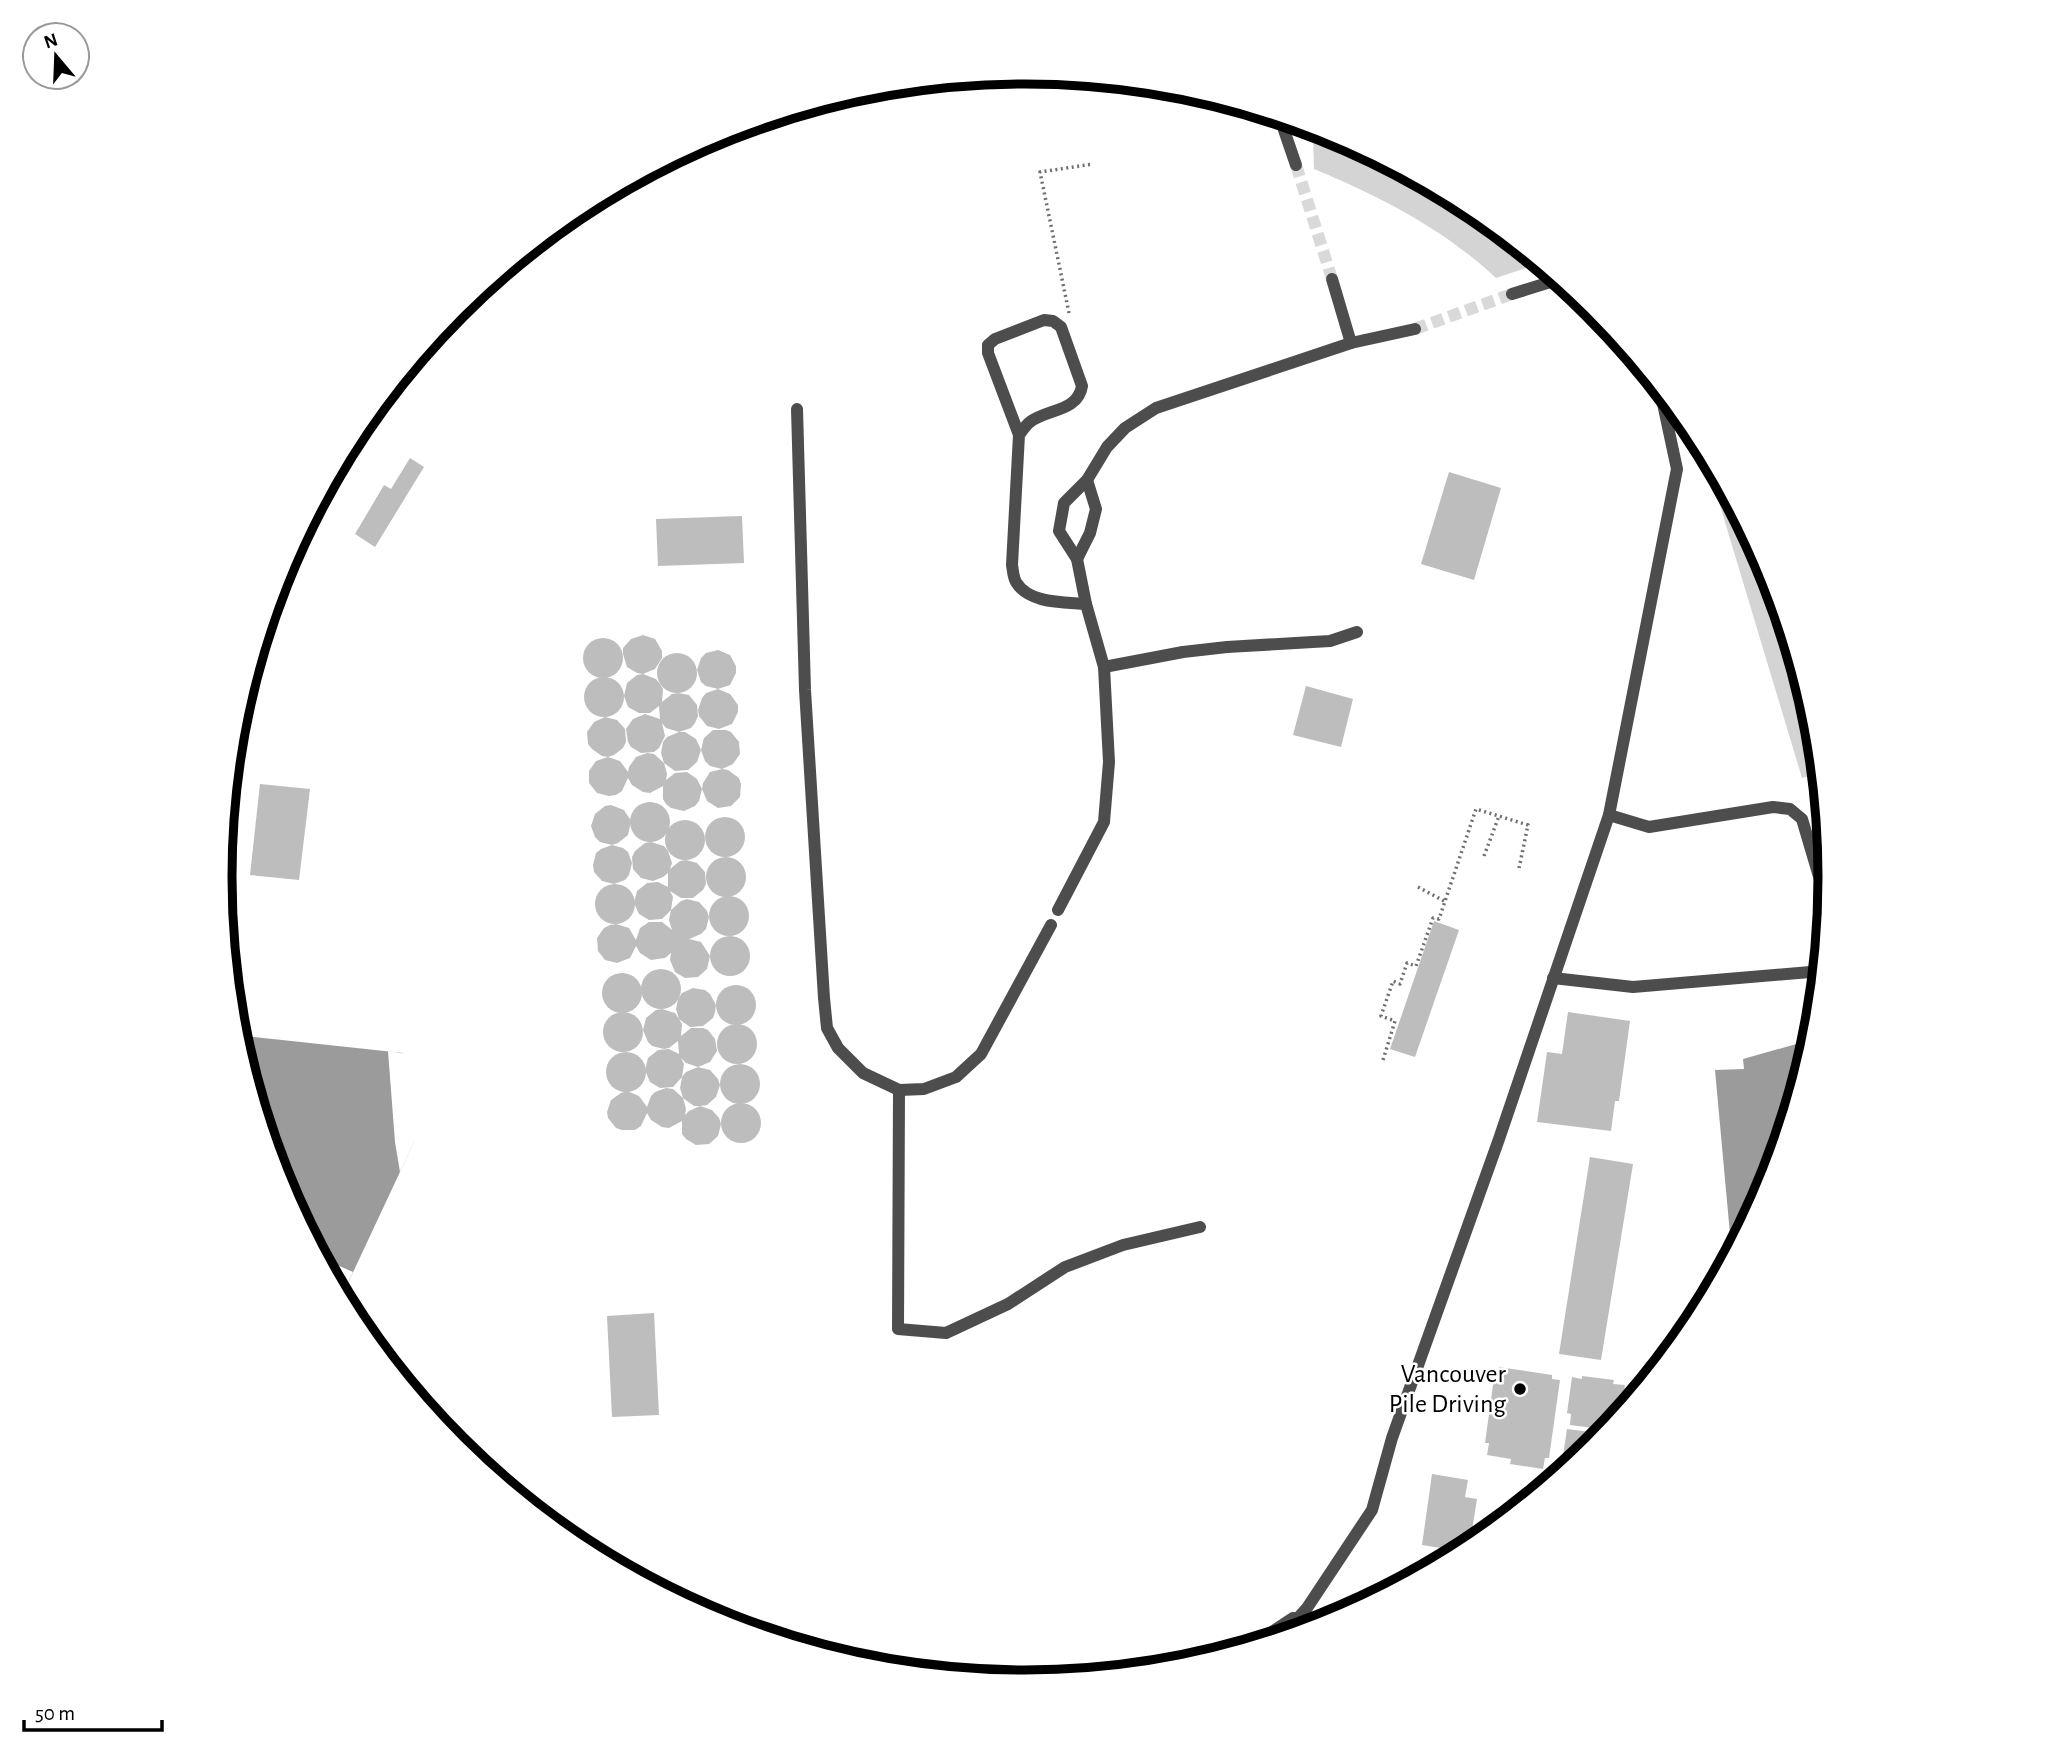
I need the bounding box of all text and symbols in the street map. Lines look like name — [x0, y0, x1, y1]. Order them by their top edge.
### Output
north arrow — [21, 21, 91, 91]
text: N — [42, 30, 60, 52]
place label: Vancouver Pile Driving — [1389, 1361, 1507, 1417]
marker: Vancouver Pile Driving — [1512, 1381, 1528, 1397]
scale bar — [24, 1688, 163, 1732]
text: 50 m — [35, 1703, 75, 1724]

